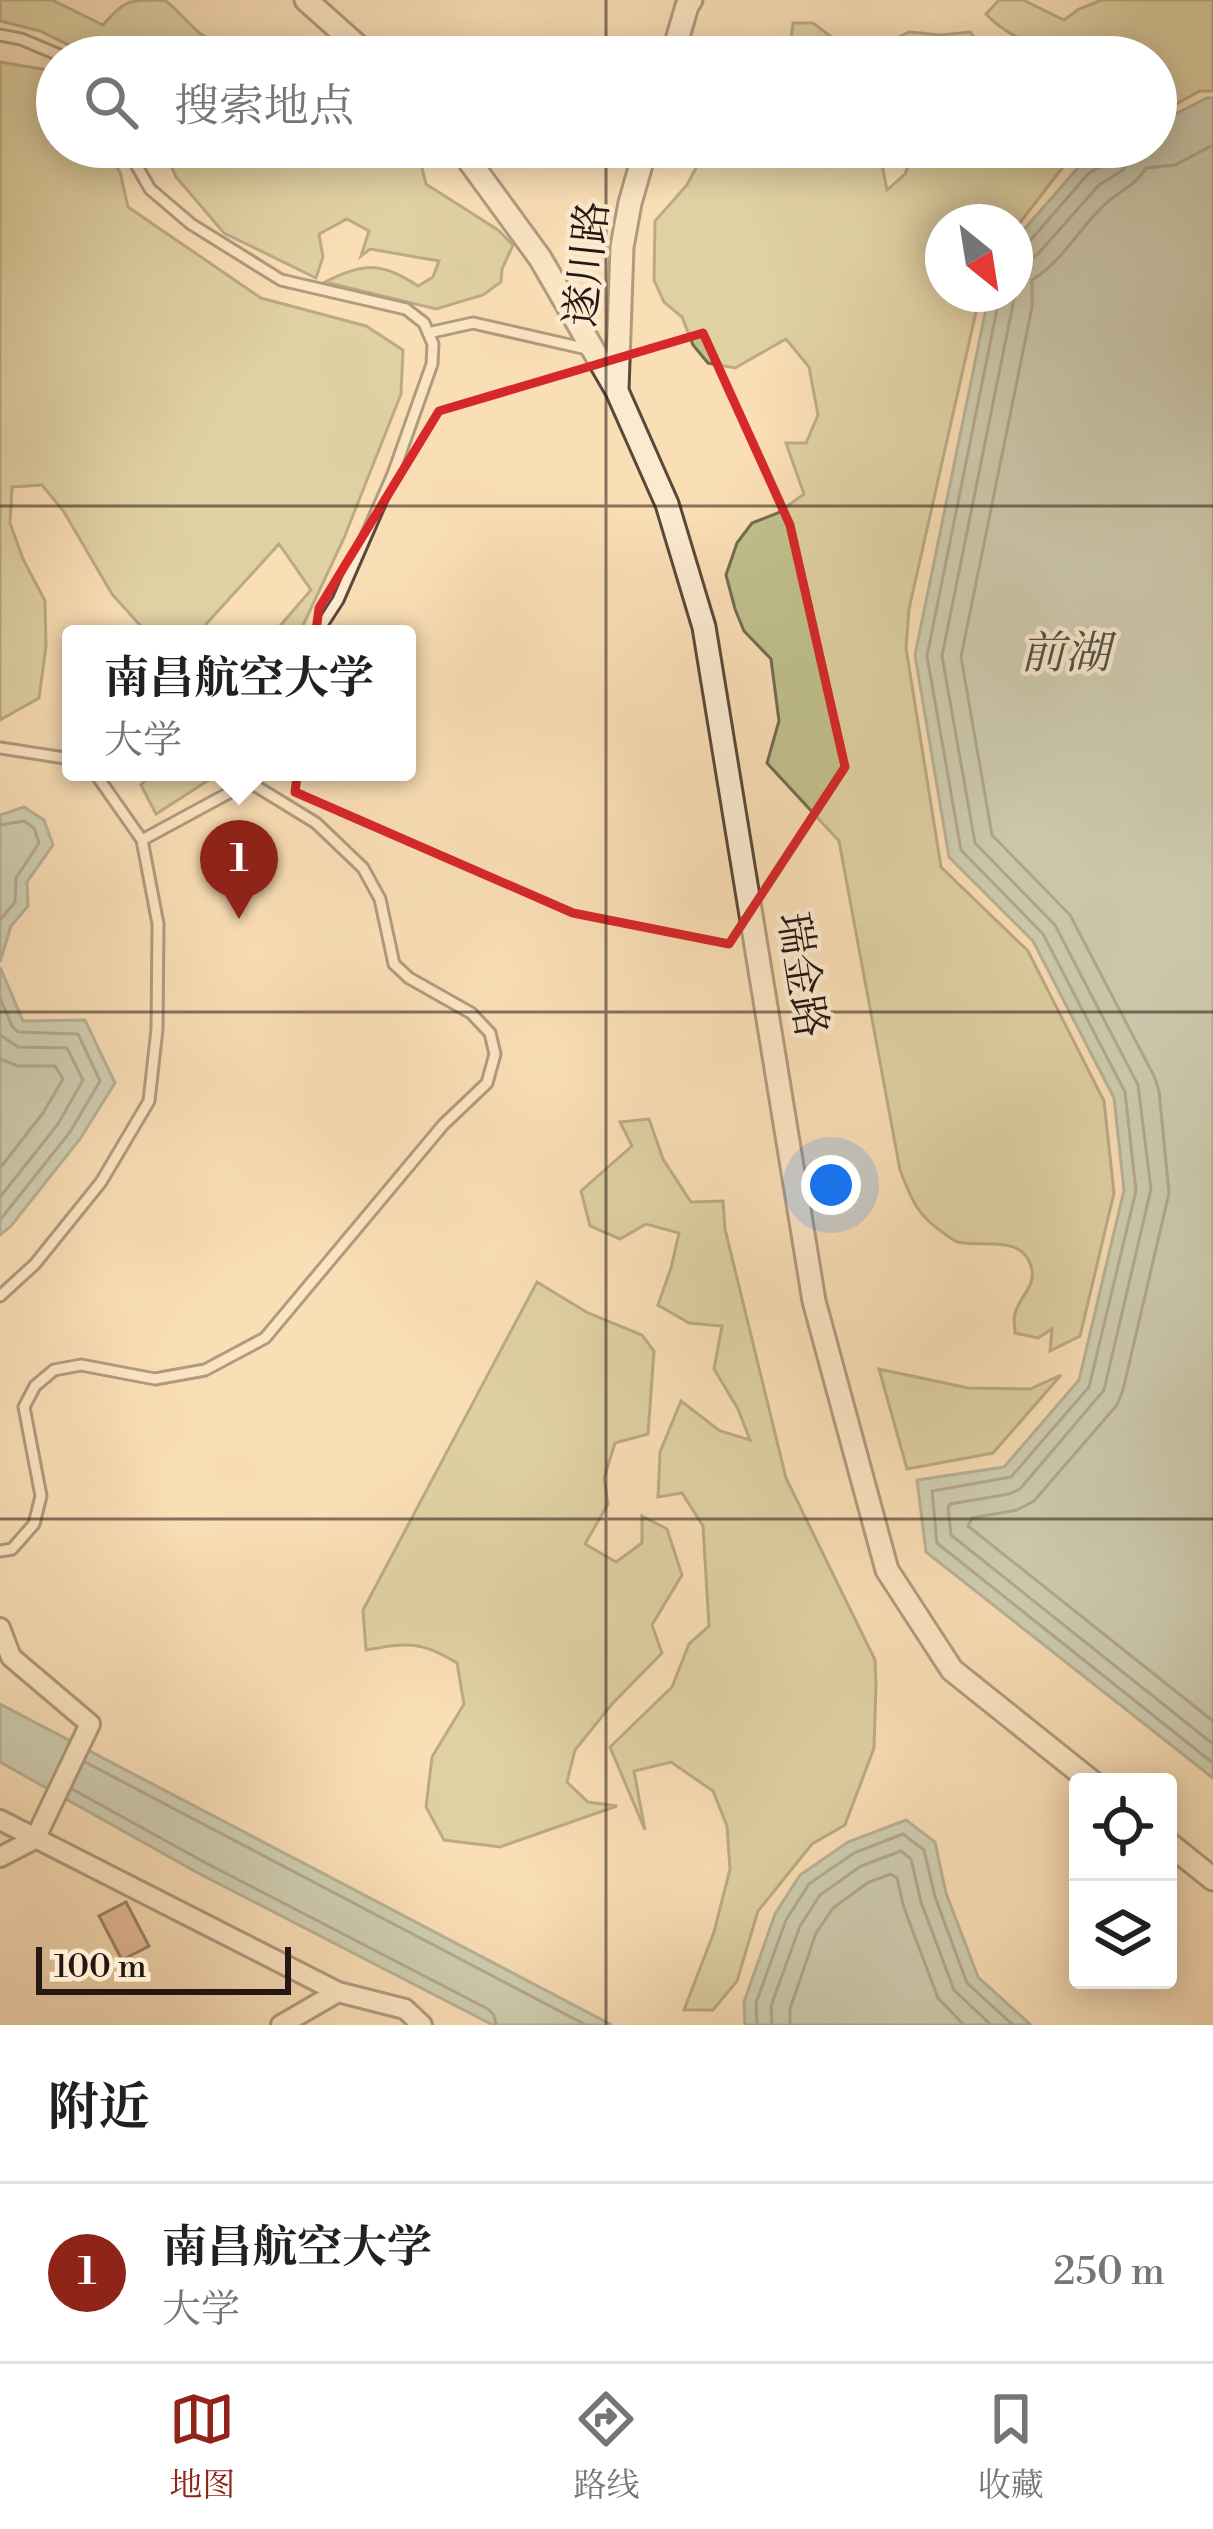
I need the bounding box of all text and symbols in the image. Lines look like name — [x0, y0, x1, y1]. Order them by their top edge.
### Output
search box — [36, 36, 1177, 168]
icon: search — [78, 69, 144, 135]
text: 搜索地点 — [174, 79, 354, 136]
street label: 遂川路 — [555, 199, 621, 329]
north arrow — [925, 204, 1033, 312]
popup — [62, 625, 416, 781]
water label: 前湖 — [1020, 626, 1117, 683]
text: 南昌航空大学 — [104, 651, 374, 708]
text: 大学 — [104, 717, 182, 766]
pin: 1 — [200, 820, 278, 919]
street label: 瑞金路 — [765, 909, 837, 1041]
your location — [801, 1155, 861, 1215]
map controls — [1069, 1773, 1177, 1989]
button: locate — [1069, 1773, 1177, 1881]
button: layers — [1069, 1881, 1177, 1989]
scale bar — [36, 1941, 291, 1994]
text: 100 m — [54, 1947, 147, 1988]
text: 附近 — [48, 2077, 150, 2141]
text: 南昌航空大学 — [162, 2220, 432, 2277]
text: 1 — [78, 2248, 96, 2297]
text: 250 m — [1053, 2248, 1165, 2297]
text: 大学 — [162, 2286, 240, 2335]
tab: 地图 — [169, 2386, 235, 2507]
tab: 路线 — [573, 2386, 639, 2507]
tab: 收藏 — [978, 2386, 1044, 2507]

